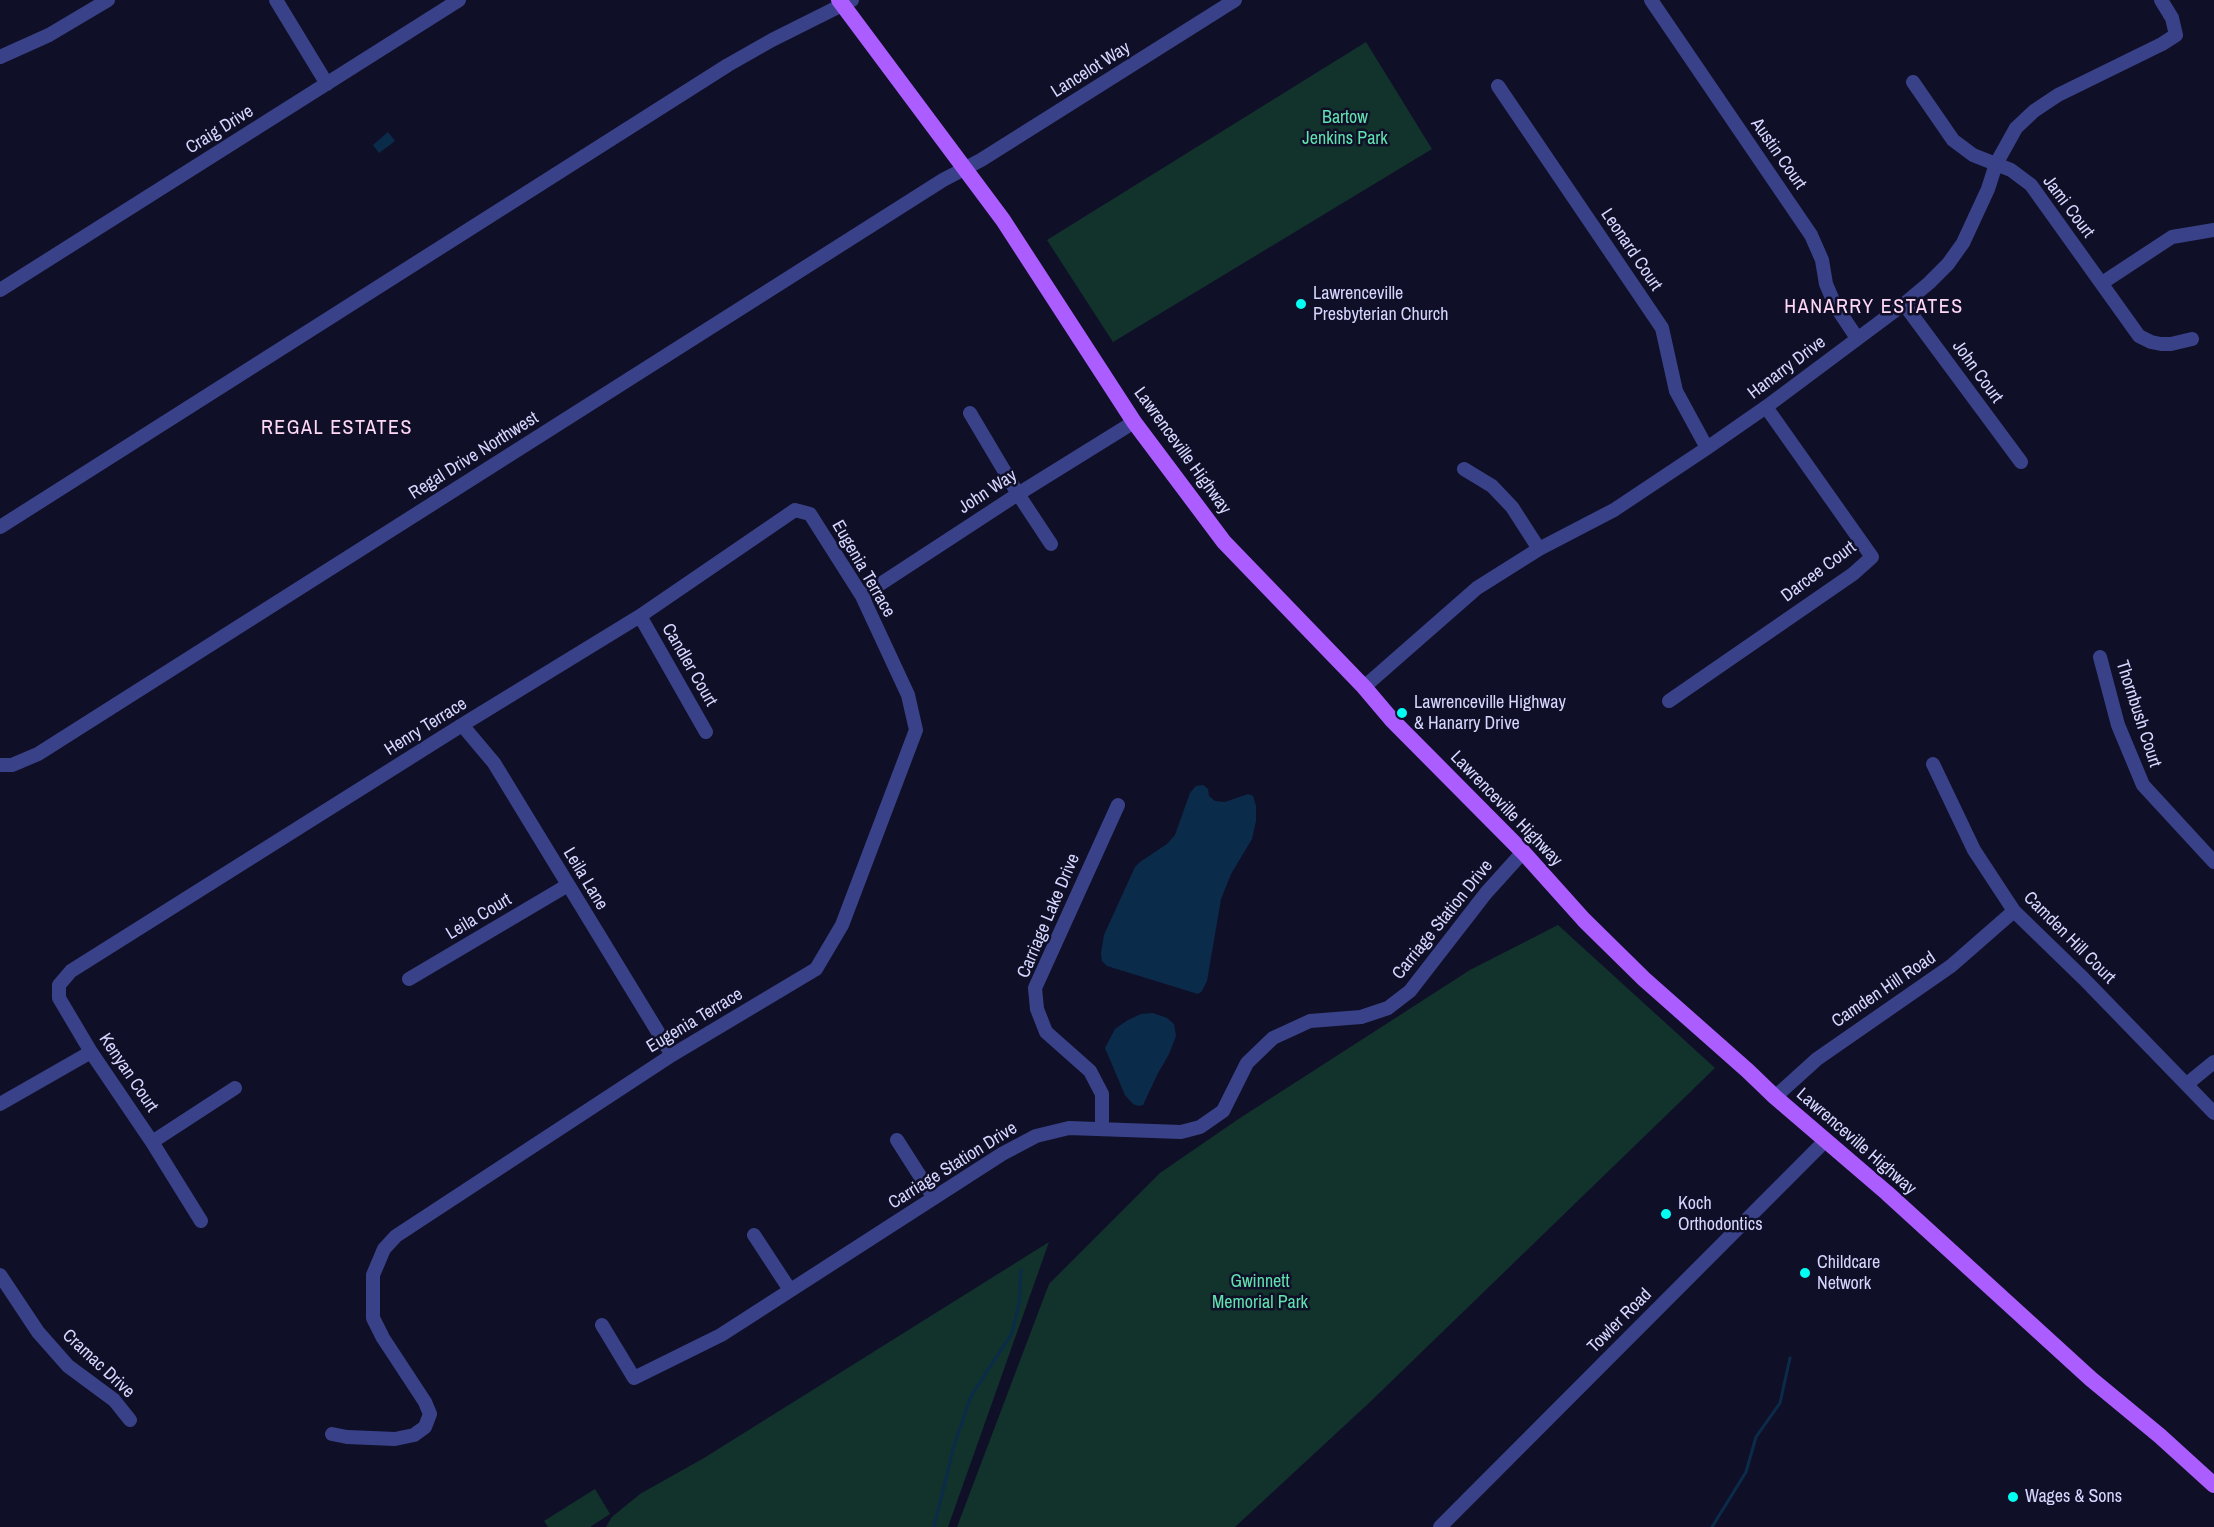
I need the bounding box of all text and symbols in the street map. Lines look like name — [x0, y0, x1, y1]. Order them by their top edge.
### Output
street label: Lancelot Way — [1048, 37, 1134, 103]
street label: Craig Drive — [182, 101, 258, 159]
park label: Bartow Jenkins Park — [1302, 107, 1388, 150]
street label: Austin Court — [1746, 114, 1810, 194]
street label: Jami Court — [2038, 172, 2098, 242]
street label: Leonard Court — [1596, 205, 1666, 295]
place label: Lawrenceville Presbyterian Church — [1313, 283, 1448, 326]
district label: HANARRY ESTATES — [1784, 296, 1964, 320]
marker: Lawrenceville Presbyterian Church — [1294, 297, 1308, 311]
street label: Hanarry Drive — [1744, 332, 1830, 404]
street label: John Court — [1947, 336, 2007, 408]
street label: Lawrenceville Highway — [1129, 383, 1235, 519]
street label: Regal Drive Northwest — [405, 408, 543, 504]
district label: REGAL ESTATES — [261, 417, 413, 441]
street label: John Way — [955, 465, 1021, 519]
street label: Eugenia Terrace — [827, 517, 899, 621]
street label: Darcee Court — [1777, 537, 1861, 607]
street label: Candler Court — [657, 620, 721, 710]
street label: Thornbush Court — [2111, 658, 2165, 770]
place label: Lawrenceville Highway & Hanarry Drive — [1414, 692, 1566, 734]
street label: Henry Terrace — [381, 693, 471, 761]
marker: Lawrenceville Highway & Hanarry Drive — [1395, 706, 1409, 720]
street label: Lawrenceville Highway — [1446, 747, 1566, 871]
street label: Leila Lane — [558, 844, 612, 914]
street label: Carriage Lake Drive — [1013, 851, 1085, 981]
street label: Carriage Station Drive — [1388, 856, 1498, 984]
street label: Camden Hill Court — [2018, 887, 2120, 989]
street label: Leila Court — [442, 889, 516, 945]
street label: Camden Hill Road — [1828, 947, 1940, 1033]
street label: Eugenia Terrace — [643, 984, 747, 1058]
street label: Kenyan Court — [94, 1030, 162, 1116]
street label: Lawrenceville Highway — [1792, 1084, 1920, 1200]
street label: Carriage Station Drive — [885, 1118, 1021, 1214]
place label: Koch Orthodontics — [1678, 1193, 1763, 1236]
marker: Koch Orthodontics — [1659, 1207, 1673, 1221]
place label: Childcare Network — [1817, 1252, 1880, 1294]
marker: Childcare Network — [1798, 1266, 1812, 1280]
park label: Gwinnett Memorial Park — [1212, 1271, 1308, 1314]
street label: Towler Road — [1583, 1284, 1657, 1358]
street label: Cramac Drive — [57, 1325, 139, 1403]
place label: Wages & Sons — [2025, 1486, 2122, 1508]
marker: Wages & Sons — [2006, 1490, 2020, 1504]

